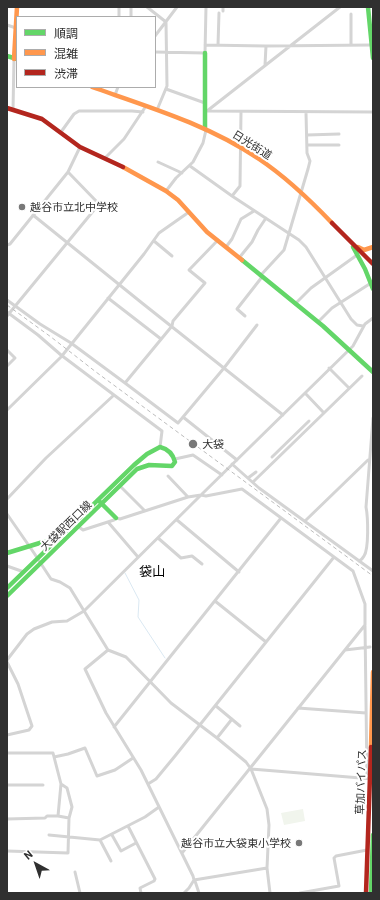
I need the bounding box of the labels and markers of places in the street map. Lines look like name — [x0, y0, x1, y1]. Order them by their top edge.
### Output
place label: 越谷市立北中学校 — [30, 200, 118, 214]
marker: 越谷市立北中学校 — [17, 202, 27, 212]
place label: 大袋 — [202, 437, 224, 451]
marker: 大袋 — [187, 438, 199, 450]
place label: 越谷市立大袋東小学校 — [181, 836, 291, 850]
marker: 越谷市立大袋東小学校 — [294, 838, 304, 848]

